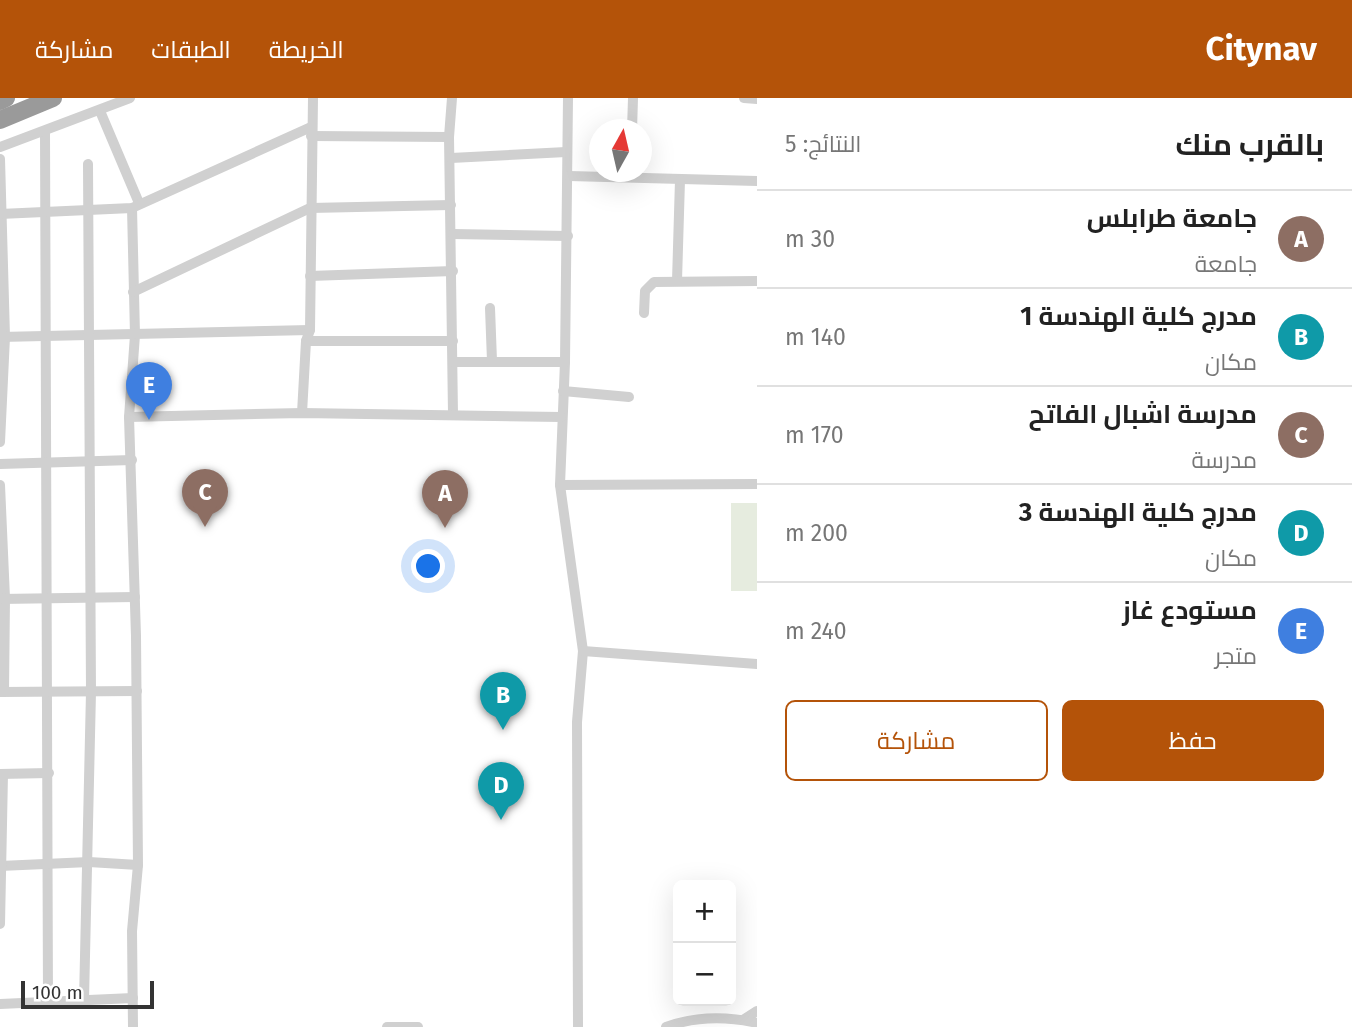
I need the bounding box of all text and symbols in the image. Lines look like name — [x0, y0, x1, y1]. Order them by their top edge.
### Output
text: Citynav — [1205, 29, 1317, 69]
text: مشاركة — [35, 36, 113, 64]
text: الطبقات — [151, 36, 231, 64]
text: الخريطة — [269, 36, 344, 64]
north arrow — [589, 119, 652, 182]
text: بالقرب منك — [1175, 127, 1324, 163]
text: النتائج: 5 — [785, 130, 862, 158]
text: جامعة طرابلس — [1087, 203, 1257, 234]
text: 30 m — [785, 225, 835, 253]
text: A — [1294, 225, 1308, 253]
text: جامعة — [1195, 250, 1257, 278]
text: مدرج كلية الهندسة 1 — [1020, 301, 1257, 332]
text: 140 m — [785, 323, 846, 351]
text: B — [1294, 323, 1308, 351]
text: مكان — [1205, 348, 1257, 376]
pin: E — [126, 362, 172, 420]
text: مدرسة اشبال الفاتح — [1028, 399, 1257, 430]
text: 170 m — [785, 421, 844, 449]
text: C — [1294, 421, 1308, 449]
text: مدرسة — [1192, 446, 1257, 474]
pin: C — [182, 469, 228, 527]
pin: A — [422, 470, 468, 528]
text: مدرج كلية الهندسة 3 — [1019, 497, 1257, 528]
text: 200 m — [785, 519, 848, 547]
text: D — [1294, 519, 1309, 547]
text: مكان — [1205, 544, 1257, 572]
your location — [411, 549, 445, 583]
text: مستودع غاز — [1122, 595, 1257, 626]
text: 240 m — [785, 617, 847, 645]
text: E — [1295, 617, 1307, 645]
text: متجر — [1215, 642, 1257, 670]
pin: B — [480, 672, 526, 730]
button: مشاركة — [785, 700, 1048, 781]
button: حفظ — [1062, 700, 1324, 781]
pin: D — [478, 762, 524, 820]
map controls — [673, 880, 736, 1006]
button: + — [673, 880, 736, 943]
button: − — [673, 943, 736, 1006]
scale bar — [21, 978, 154, 1010]
text: 100 m — [32, 981, 83, 1004]

